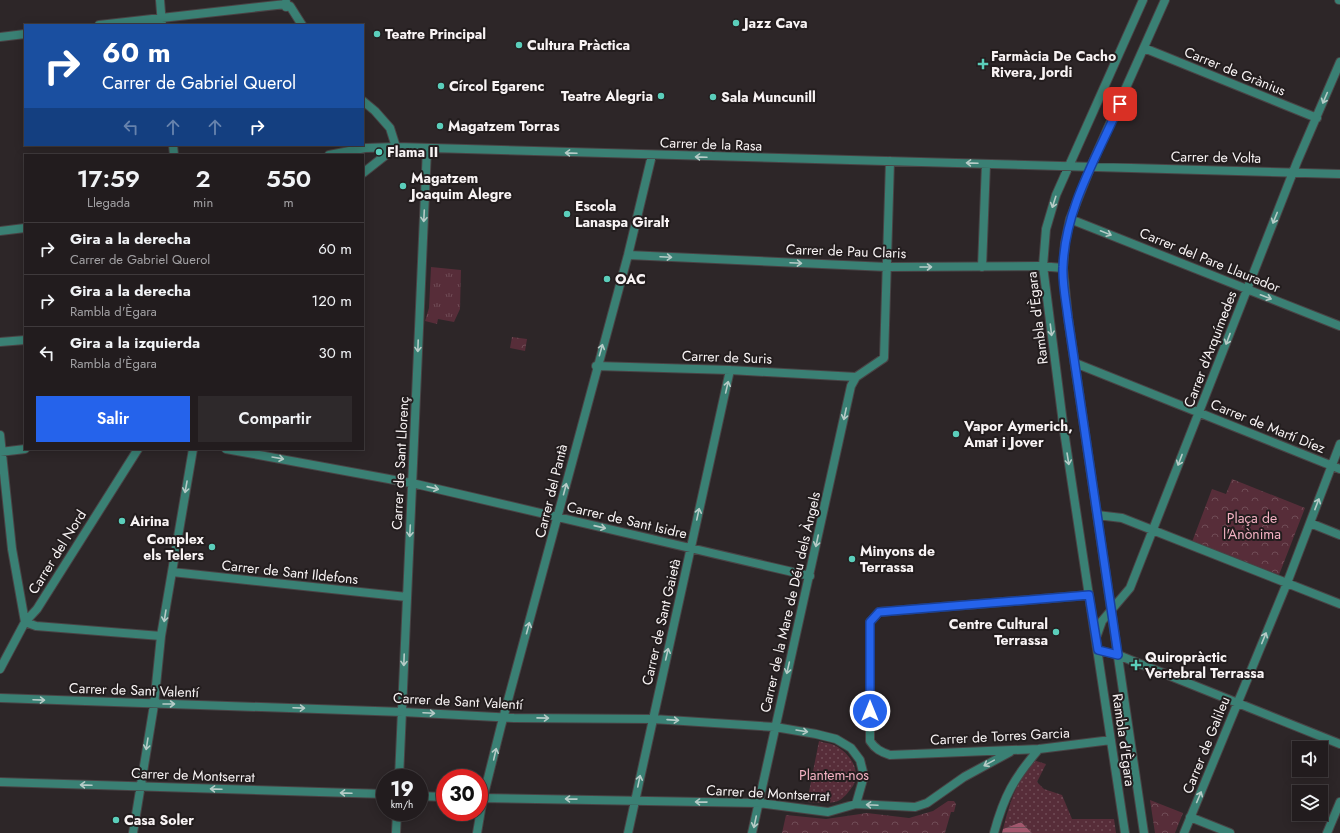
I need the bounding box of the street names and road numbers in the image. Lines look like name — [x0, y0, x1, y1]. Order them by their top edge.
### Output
street label: Carrer de Grànius — [1181, 42, 1289, 101]
street label: Carrer de la Rasa — [659, 132, 763, 156]
street label: Carrer de Volta — [1171, 146, 1261, 168]
street label: Carrer del Pare Llaurador — [1137, 223, 1284, 297]
street label: Carrer de Pau Claris — [785, 239, 907, 263]
street label: Rambla d'Ègara — [1021, 270, 1053, 366]
street label: Carrer d'Arquímedes — [1179, 287, 1242, 410]
street label: Carrer de Suris — [681, 345, 773, 369]
street label: Carrer de Martí Díez — [1208, 394, 1329, 458]
street label: Carrer de Sant Llorenç — [387, 396, 413, 530]
street label: Carrer del Pantà — [530, 442, 572, 540]
street label: Carrer de la Mare de Déu dels Àngels — [755, 489, 825, 714]
street label: Carrer de Sant Isidre — [565, 496, 689, 544]
street label: Carrer del Nord — [23, 506, 91, 598]
street label: Carrer de Sant Ildefons — [221, 555, 360, 589]
street label: Carrer de Sant Gaietà — [637, 557, 685, 687]
street label: Carrer de Sant Valentí — [69, 678, 201, 702]
street label: Carrer de Sant Valentí — [393, 688, 525, 714]
street label: Rambla d'Ègara — [1108, 692, 1140, 788]
street label: Carrer de Galileu — [1177, 693, 1235, 797]
street label: Carrer de Torres Garcia — [930, 722, 1070, 750]
street label: Carrer de Montserrat — [131, 763, 256, 787]
street label: Carrer de Montserrat — [706, 780, 831, 806]

